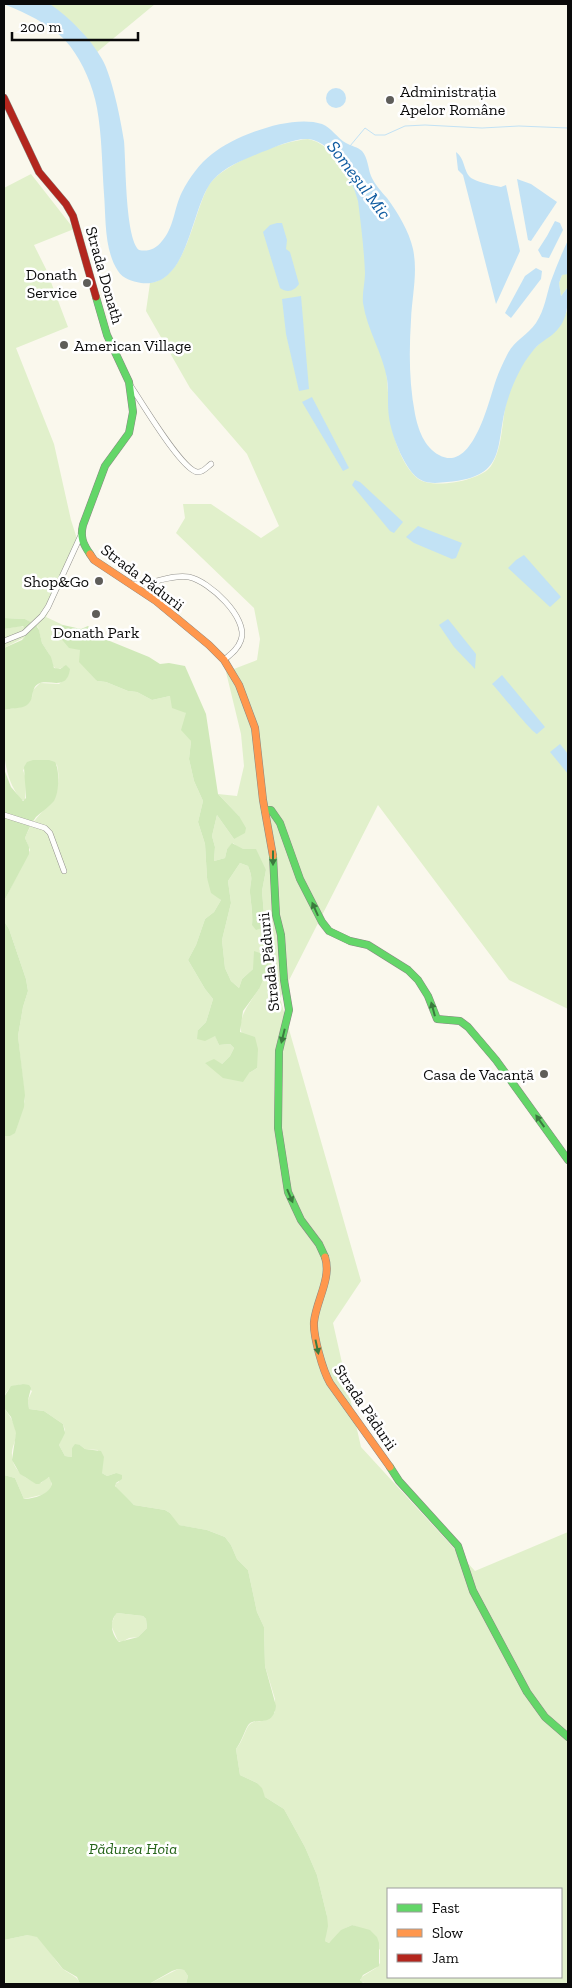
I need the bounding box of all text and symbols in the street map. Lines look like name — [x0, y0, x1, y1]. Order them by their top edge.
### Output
scale bar — [12, 10, 139, 42]
text: 200 m — [20, 18, 61, 36]
place label: Administrația Apelor Române — [400, 82, 505, 119]
marker: Administrația Apelor Române — [384, 94, 396, 106]
water label: Someșul Mic — [322, 136, 396, 224]
street label: Strada Donath — [82, 224, 127, 326]
place label: Donath Service — [26, 265, 77, 302]
marker: Donath Service — [81, 277, 93, 289]
place label: American Village — [74, 336, 191, 355]
marker: American Village — [58, 339, 70, 351]
street label: Strada Pădurii — [97, 540, 188, 615]
place label: Shop&Go — [24, 572, 89, 591]
marker: Shop&Go — [93, 575, 105, 587]
marker: Donath Park — [90, 608, 102, 620]
place label: Donath Park — [53, 623, 140, 642]
one-way arrow — [269, 850, 277, 866]
one-way arrow — [311, 902, 319, 916]
street label: Strada Pădurii — [254, 911, 283, 1012]
one-way arrow — [429, 1002, 437, 1017]
one-way arrow — [279, 1028, 287, 1043]
place label: Casa de Vacanță — [423, 1065, 534, 1084]
marker: Casa de Vacanță — [538, 1068, 550, 1080]
one-way arrow — [535, 1114, 545, 1128]
one-way arrow — [286, 1189, 294, 1203]
one-way arrow — [314, 1339, 322, 1355]
street label: Strada Pădurii — [330, 1361, 402, 1454]
park label: Pădurea Hoia — [89, 1839, 177, 1858]
legend — [387, 1888, 562, 1978]
text: Fast — [432, 1899, 460, 1917]
text: Slow — [432, 1924, 464, 1942]
text: Jam — [432, 1949, 459, 1967]

